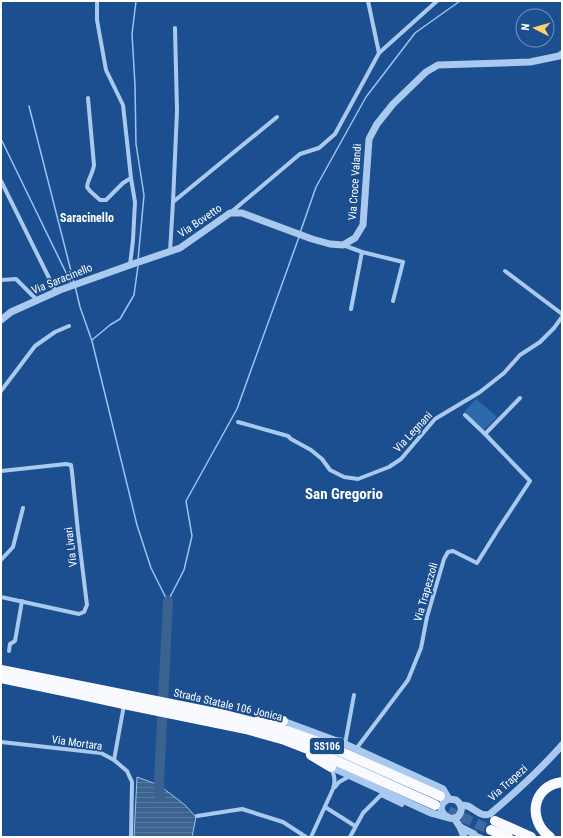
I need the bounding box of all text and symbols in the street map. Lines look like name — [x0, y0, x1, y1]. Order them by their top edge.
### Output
north arrow — [515, 8, 555, 48]
text: N — [519, 23, 532, 31]
street label: Via Croce Valandi — [346, 143, 364, 221]
street label: Via Bovetto — [176, 201, 225, 240]
district label: Saracinello — [60, 211, 114, 225]
street label: Via Saracinello — [30, 261, 95, 297]
street label: Via Legnani — [391, 409, 435, 455]
district label: San Gregorio — [305, 485, 383, 503]
street label: Via Livari — [62, 526, 80, 568]
street label: Via Trapezzoli — [411, 561, 441, 623]
street label: Strada Statale 106 Jonica — [172, 686, 284, 724]
street label: Via Mortara — [51, 733, 103, 753]
road number: SS106 — [310, 738, 344, 754]
street label: Via Trapezi — [486, 762, 530, 804]

